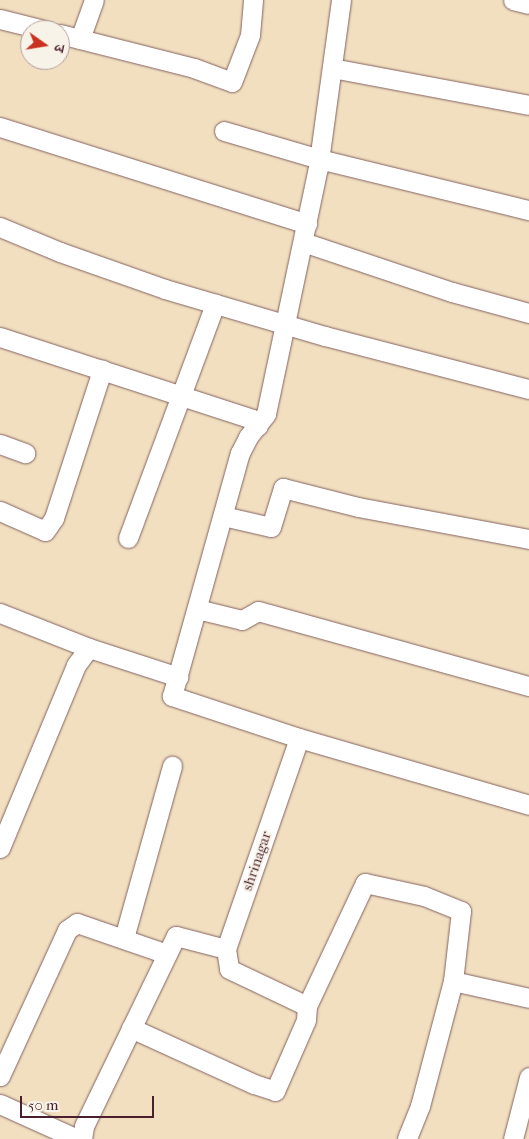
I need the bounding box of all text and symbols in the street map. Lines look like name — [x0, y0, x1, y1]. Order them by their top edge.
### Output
north arrow — [20, 20, 70, 70]
text: उ — [50, 43, 68, 54]
street label: shrinagar — [238, 829, 276, 893]
scale bar — [22, 1086, 156, 1118]
text: 50 m — [28, 1096, 58, 1114]

